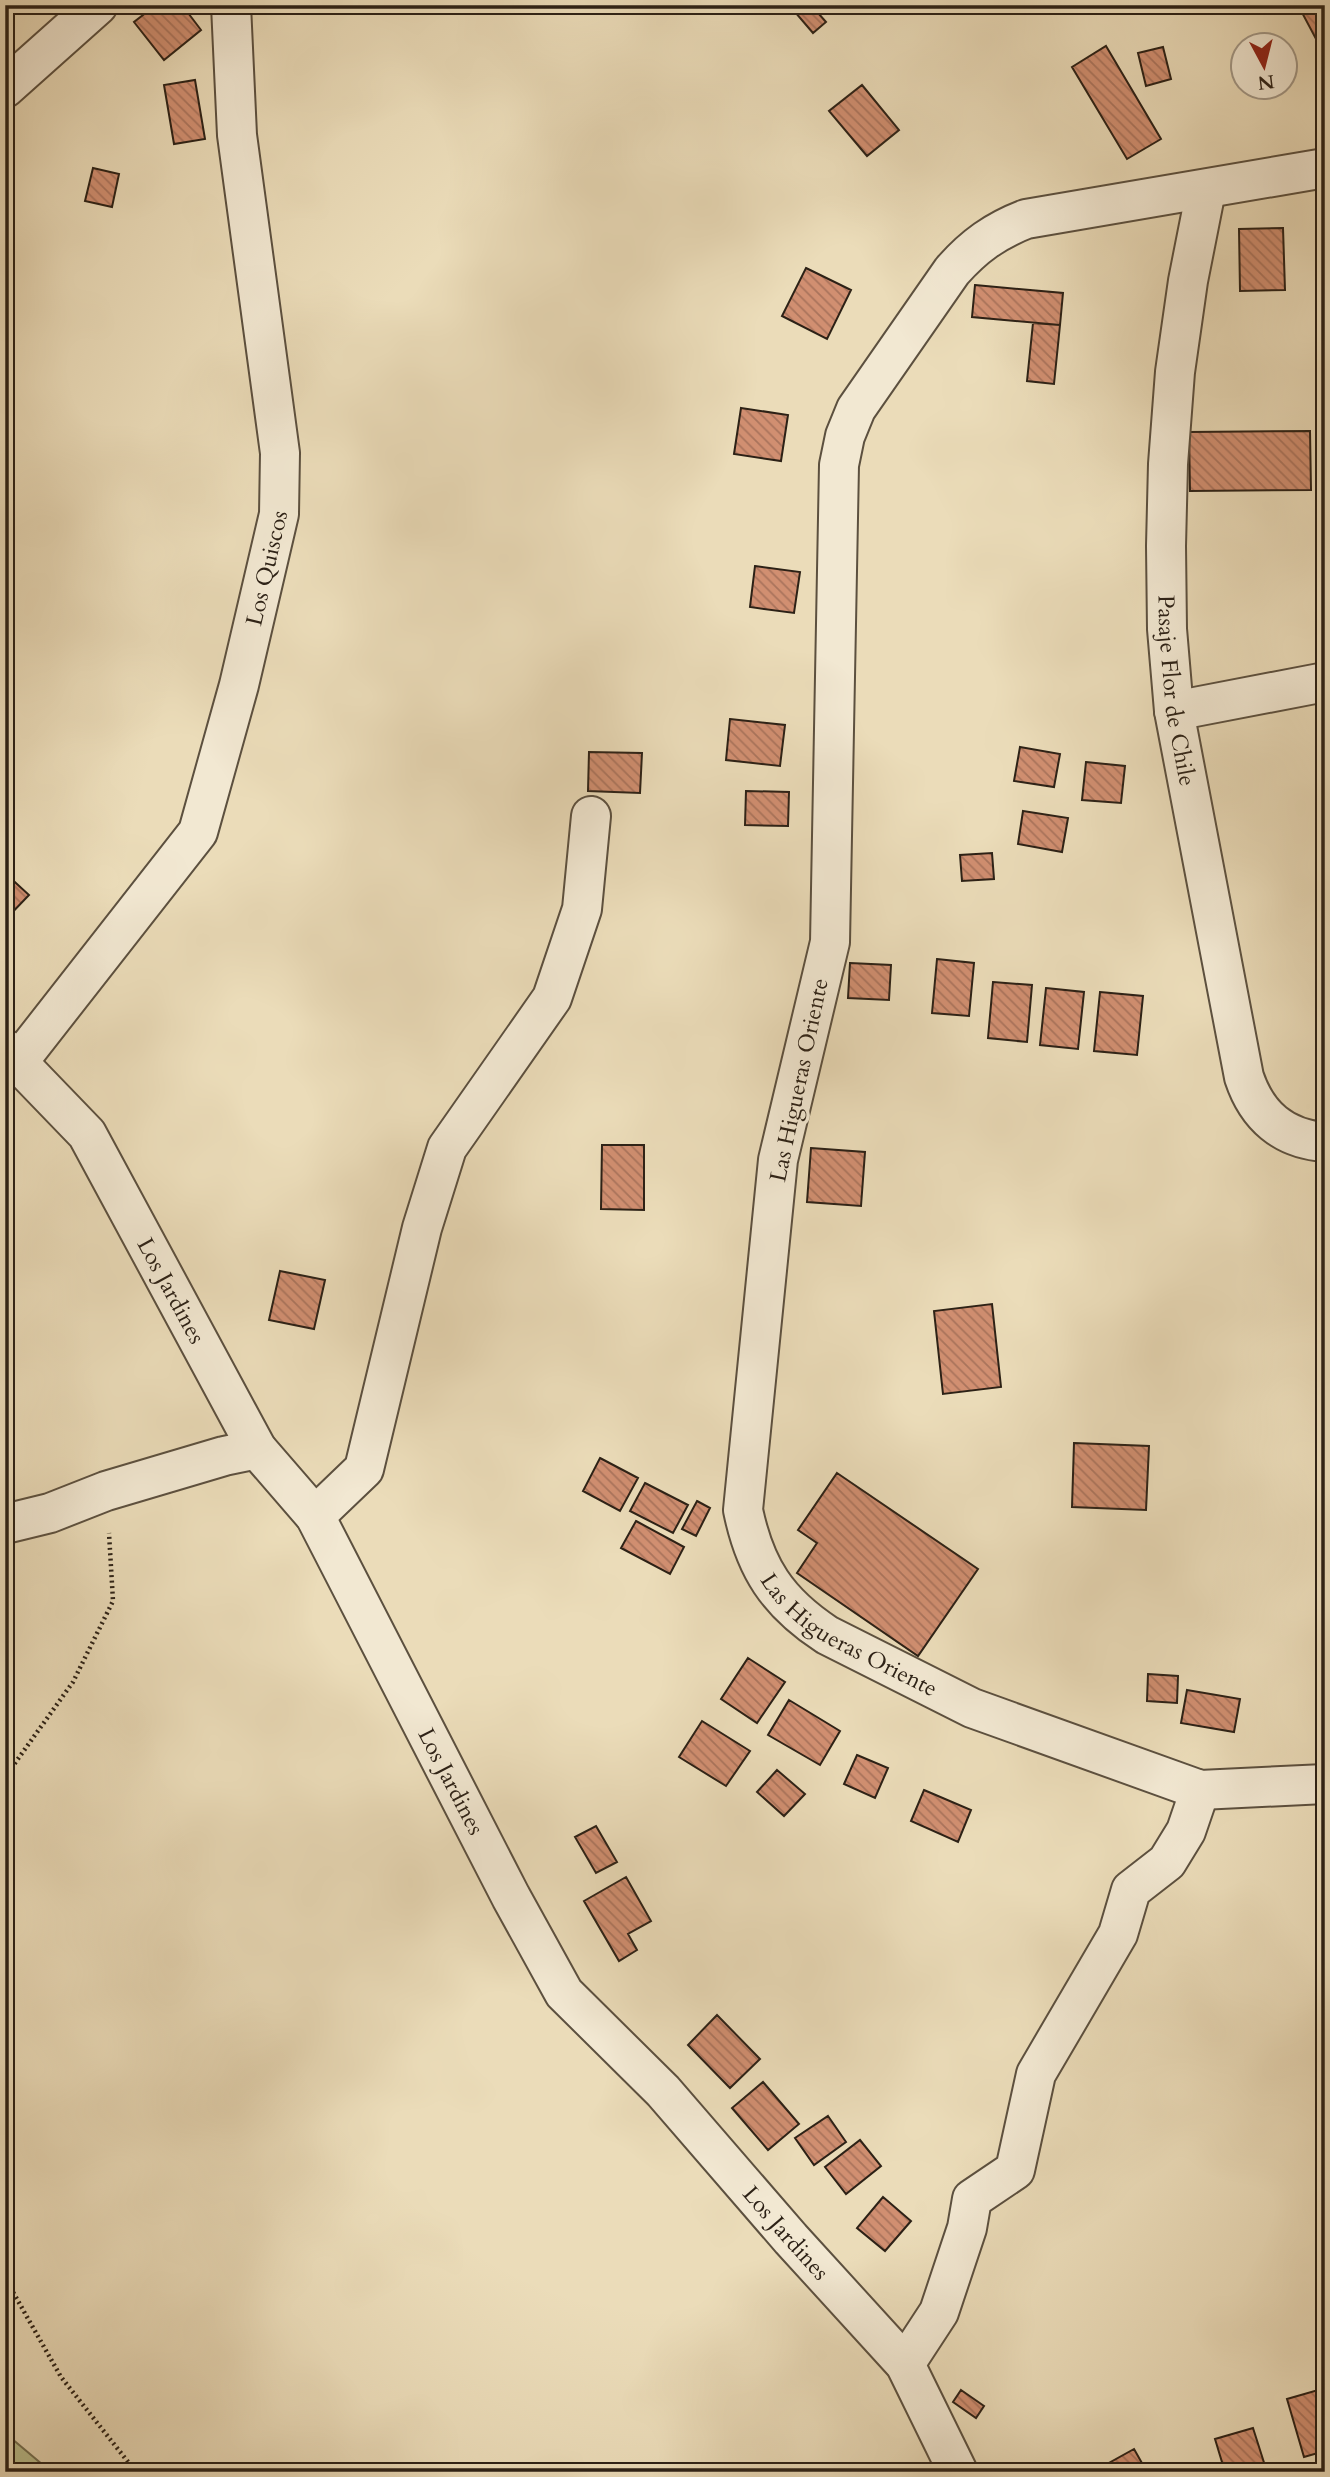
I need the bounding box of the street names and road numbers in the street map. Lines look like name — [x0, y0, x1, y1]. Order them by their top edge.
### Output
street label: Los Quiscos — [238, 507, 295, 629]
street label: Pasaje Flor de Chile — [1151, 595, 1203, 788]
street label: Las Higueras Oriente — [762, 975, 836, 1185]
street label: Los Jardines — [130, 1232, 213, 1349]
street label: Las Higueras Oriente — [753, 1567, 943, 1704]
street label: Los Jardines — [411, 1722, 492, 1840]
street label: Los Jardines — [736, 2179, 836, 2287]

